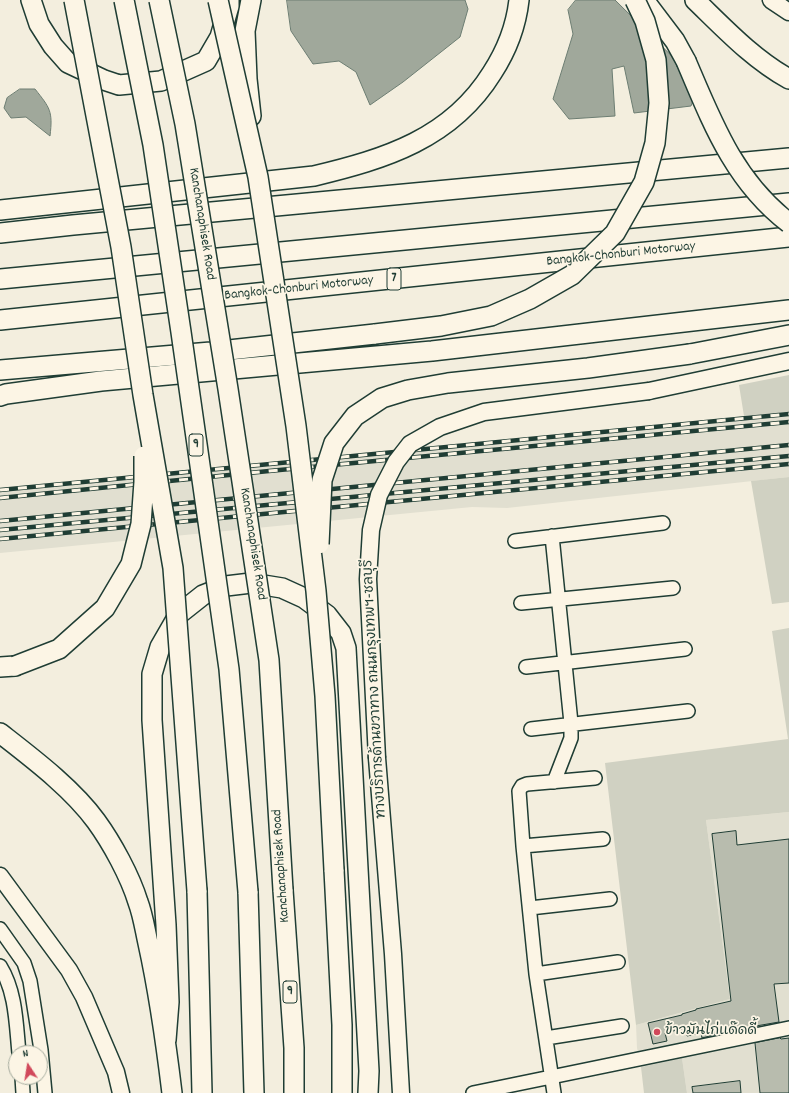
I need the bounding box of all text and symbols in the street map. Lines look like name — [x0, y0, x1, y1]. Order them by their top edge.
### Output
street label: Kanchanaphisek Road — [184, 167, 218, 281]
street label: Bangkok-Chonburi Motorway — [546, 239, 696, 271]
road number: 7 — [387, 268, 401, 290]
street label: Bangkok-Chonburi Motorway — [224, 273, 374, 305]
road number: 9 — [189, 434, 203, 456]
street label: Kanchanaphisek Road — [235, 487, 269, 601]
street label: ทางบริการด้านขวาทาง ถนนกรุงเทพฯ-ชลบุรี — [361, 559, 391, 819]
street label: Kanchanaphisek Road — [270, 809, 294, 923]
road number: 9 — [283, 981, 297, 1003]
place label: ข้าวมันไก่แด๊ดดี้ — [665, 1024, 757, 1040]
marker: ข้าวมันไก่แด๊ดดี้ — [652, 1027, 662, 1037]
north arrow — [8, 1045, 48, 1085]
text: N — [21, 1046, 30, 1063]

